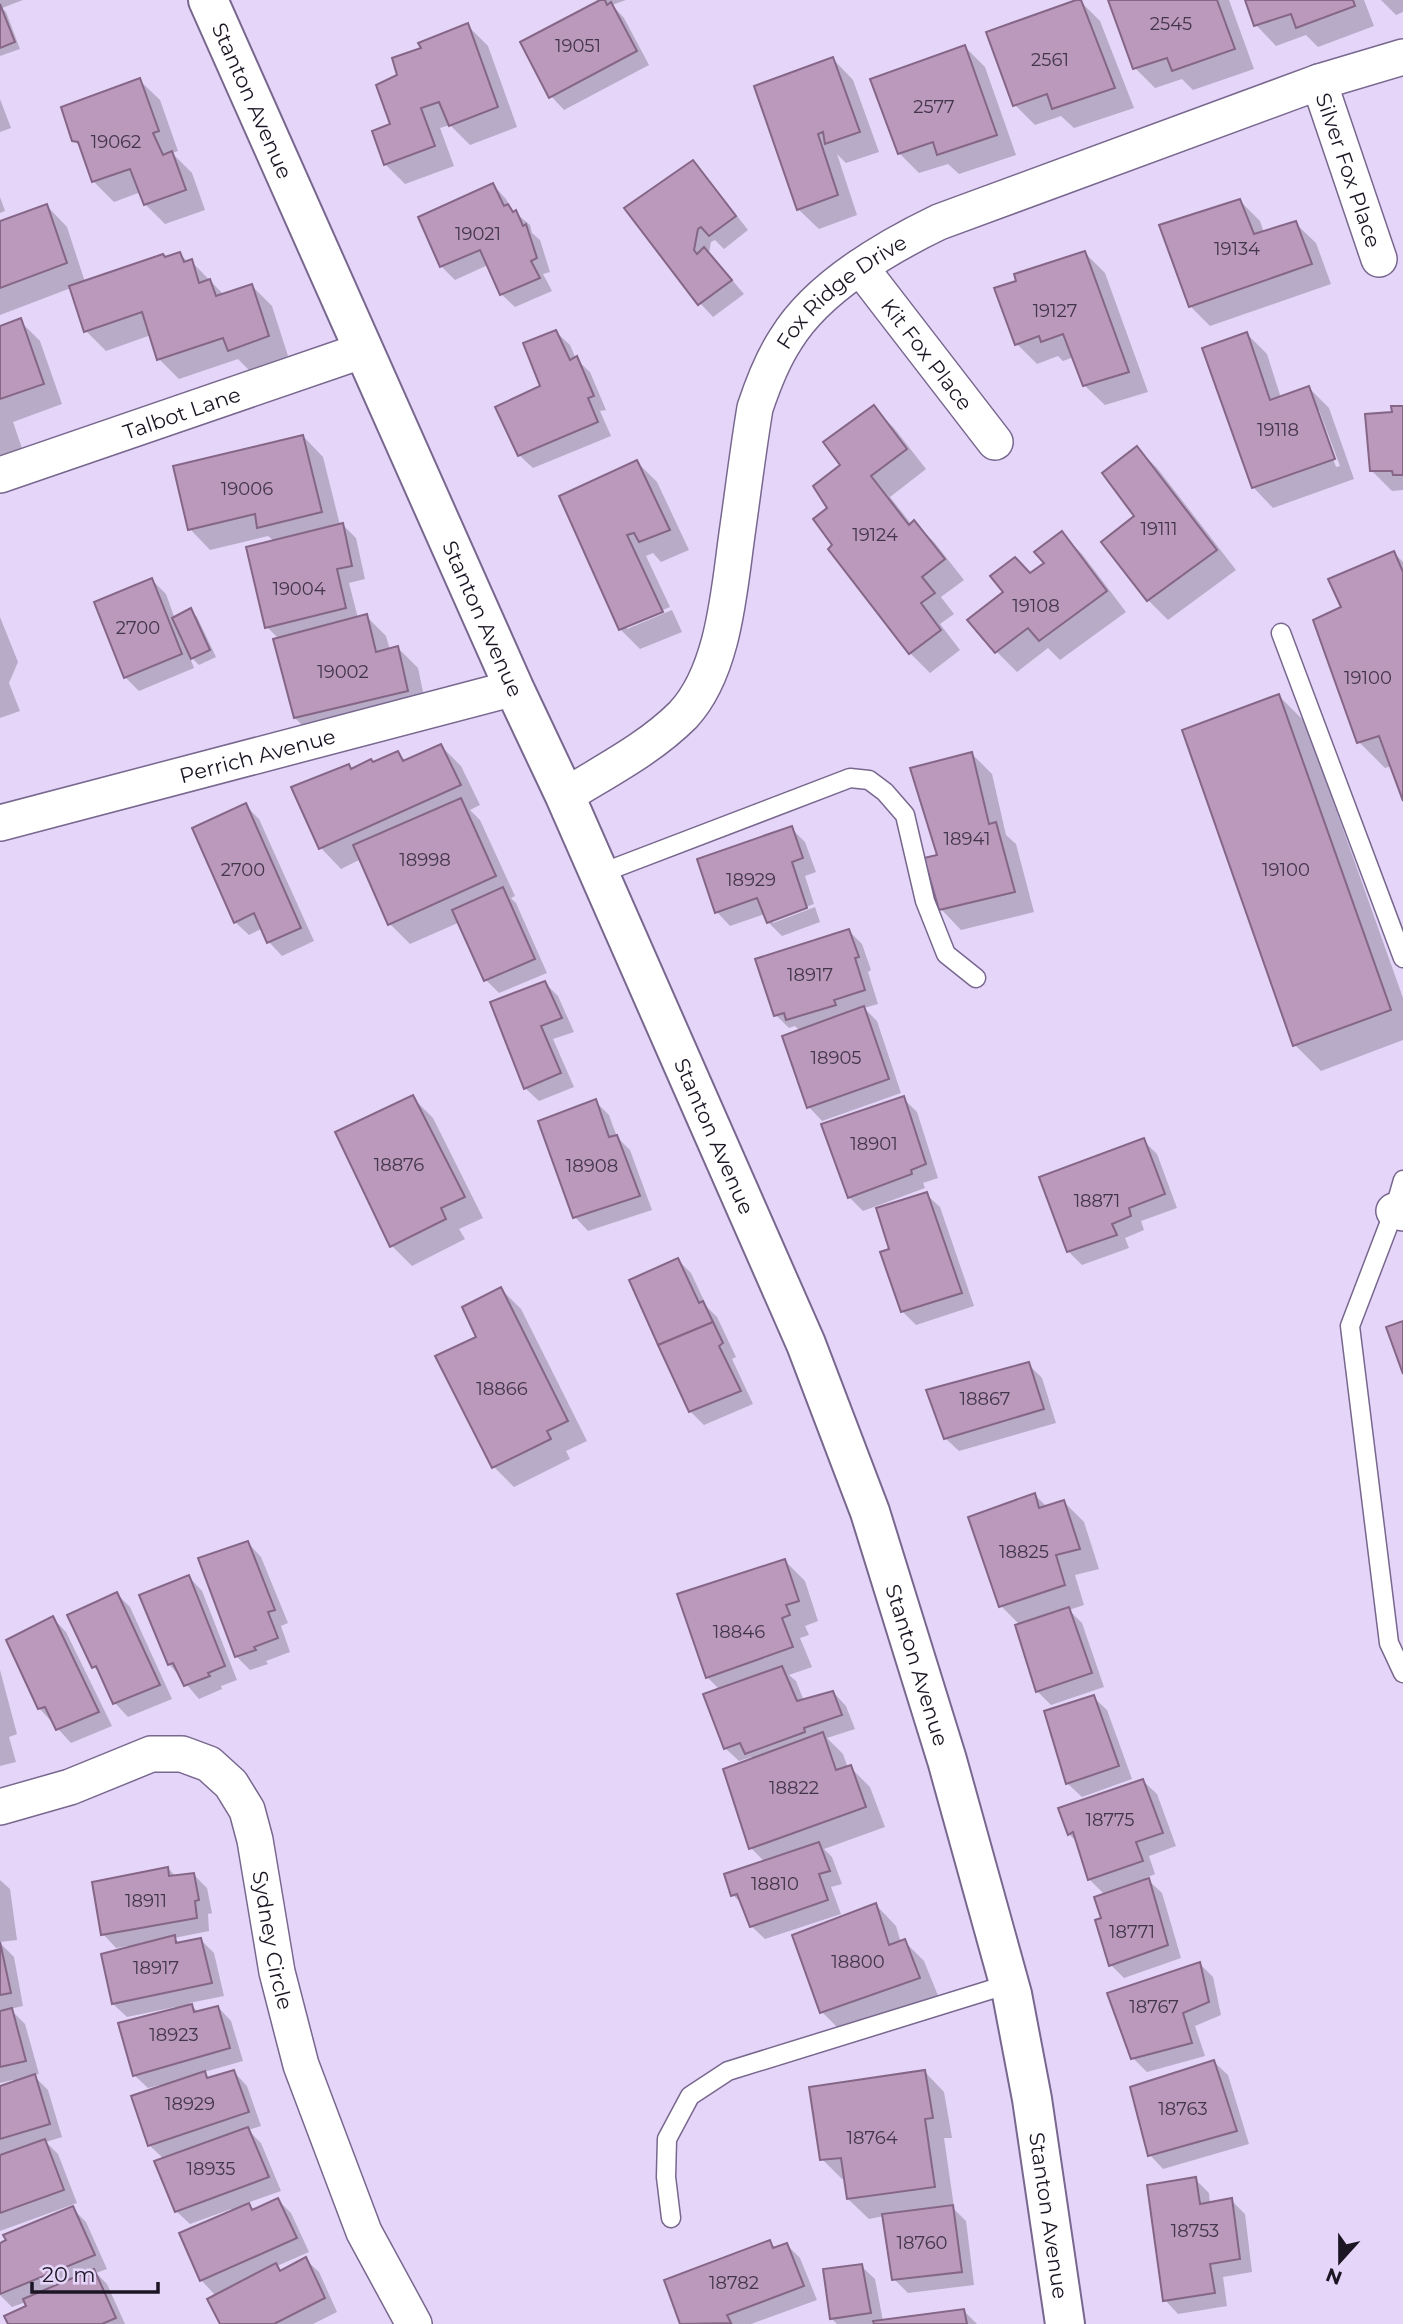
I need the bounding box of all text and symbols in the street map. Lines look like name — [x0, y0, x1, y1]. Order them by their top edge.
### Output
house number: 2545 — [1150, 13, 1192, 35]
street label: Stanton Avenue — [207, 19, 298, 182]
house number: 19051 — [555, 35, 601, 57]
house number: 2561 — [1031, 49, 1069, 71]
street label: Silver Fox Place — [1311, 89, 1387, 251]
house number: 2577 — [913, 96, 955, 118]
house number: 19062 — [91, 131, 141, 153]
house number: 19021 — [455, 223, 501, 245]
street label: Fox Ridge Drive — [771, 229, 911, 353]
house number: 19134 — [1214, 238, 1260, 260]
street label: Kit Fox Place — [876, 293, 978, 415]
house number: 19127 — [1033, 300, 1077, 322]
street label: Talbot Lane — [120, 381, 244, 444]
house number: 19118 — [1257, 419, 1299, 441]
house number: 19006 — [221, 478, 273, 500]
house number: 19111 — [1141, 518, 1177, 540]
house number: 19124 — [852, 524, 898, 546]
street label: Stanton Avenue — [438, 537, 529, 701]
house number: 19004 — [272, 578, 326, 600]
house number: 19108 — [1012, 595, 1060, 617]
house number: 2700 — [116, 617, 160, 639]
house number: 19002 — [317, 661, 369, 683]
house number: 19100 — [1344, 667, 1392, 689]
street label: Perrich Avenue — [177, 723, 338, 788]
house number: 18941 — [944, 828, 990, 850]
house number: 18998 — [399, 849, 451, 871]
house number: 2700 — [221, 859, 265, 881]
house number: 19100 — [1262, 859, 1310, 881]
house number: 18929 — [726, 869, 776, 891]
house number: 18917 — [787, 964, 833, 986]
house number: 18905 — [810, 1047, 862, 1069]
street label: Stanton Avenue — [669, 1054, 760, 1218]
house number: 18901 — [850, 1133, 898, 1155]
house number: 18876 — [374, 1154, 424, 1176]
house number: 18908 — [566, 1155, 618, 1177]
house number: 18871 — [1074, 1190, 1120, 1212]
house number: 18866 — [476, 1378, 528, 1400]
house number: 18867 — [960, 1388, 1010, 1410]
house number: 18825 — [999, 1541, 1049, 1563]
street label: Stanton Avenue — [881, 1581, 954, 1749]
house number: 18846 — [713, 1621, 765, 1643]
house number: 18822 — [769, 1777, 819, 1799]
house number: 18775 — [1085, 1809, 1135, 1831]
street label: Sydney Circle — [248, 1869, 299, 2012]
house number: 18810 — [751, 1873, 799, 1895]
house number: 18911 — [125, 1890, 167, 1912]
house number: 18771 — [1109, 1921, 1155, 1943]
house number: 18800 — [831, 1951, 885, 1973]
house number: 18917 — [133, 1957, 179, 1979]
house number: 18767 — [1129, 1996, 1179, 2018]
house number: 18923 — [149, 2024, 199, 2046]
house number: 18929 — [165, 2093, 215, 2115]
house number: 18763 — [1158, 2098, 1208, 2120]
house number: 18764 — [846, 2127, 898, 2149]
street label: Stanton Avenue — [1025, 2131, 1074, 2300]
house number: 18935 — [187, 2158, 235, 2180]
house number: 18753 — [1171, 2220, 1219, 2242]
north arrow — [1305, 2226, 1375, 2296]
house number: 18760 — [896, 2232, 948, 2254]
scale bar — [32, 2250, 158, 2294]
text: 20 m — [42, 2262, 96, 2287]
text: N — [1323, 2263, 1345, 2290]
house number: 18782 — [709, 2272, 759, 2294]

